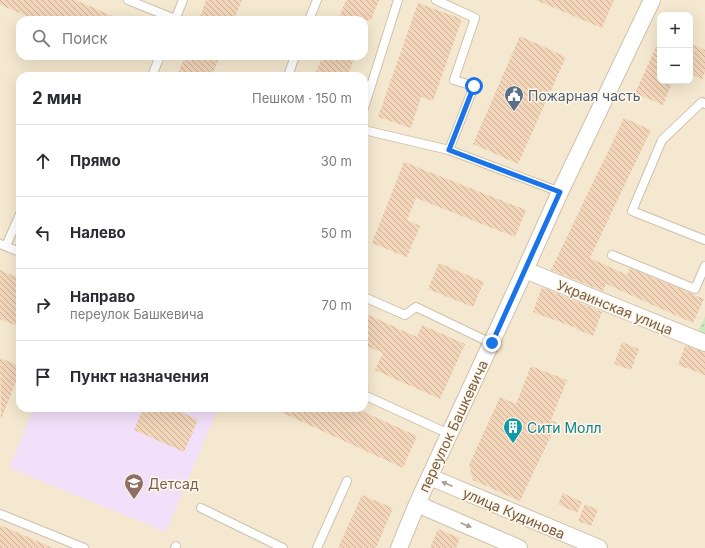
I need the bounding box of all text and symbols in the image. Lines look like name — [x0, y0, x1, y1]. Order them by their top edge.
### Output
map controls — [657, 12, 693, 84]
button: + — [657, 12, 693, 48]
search box — [16, 16, 368, 60]
icon: search — [30, 27, 52, 49]
text: Поиск — [62, 29, 108, 48]
button: − — [657, 48, 693, 84]
route start — [465, 77, 483, 95]
public building icon: Пожарная часть — [503, 84, 525, 112]
place label: Пожарная часть — [528, 87, 641, 104]
text: 2 мин — [32, 88, 82, 108]
text: Пешком · 150 m — [252, 90, 352, 106]
icon: ahead — [32, 150, 54, 172]
text: Прямо — [70, 151, 121, 170]
text: 30 m — [321, 153, 352, 169]
icon: left — [32, 222, 54, 244]
text: Налево — [70, 223, 126, 242]
text: 50 m — [321, 225, 352, 241]
street label: Украинская улица — [554, 276, 676, 338]
text: Направо — [70, 287, 135, 306]
icon: right — [32, 294, 54, 316]
text: 70 m — [322, 297, 352, 313]
text: переулок Башкевича — [70, 306, 204, 322]
route end — [483, 334, 501, 352]
street label: переулок Башкевича — [415, 357, 491, 495]
icon: arrive — [32, 366, 54, 388]
text: Пункт назначения — [70, 367, 209, 386]
building icon: Сити Молл — [502, 416, 524, 444]
place label: Сити Молл — [527, 419, 602, 436]
school or university icon: Детсад — [123, 472, 145, 500]
place label: Детсад — [148, 475, 199, 492]
one-way arrow — [441, 481, 452, 487]
street label: улица Кудинова — [460, 484, 568, 542]
one-way arrow — [460, 522, 471, 528]

